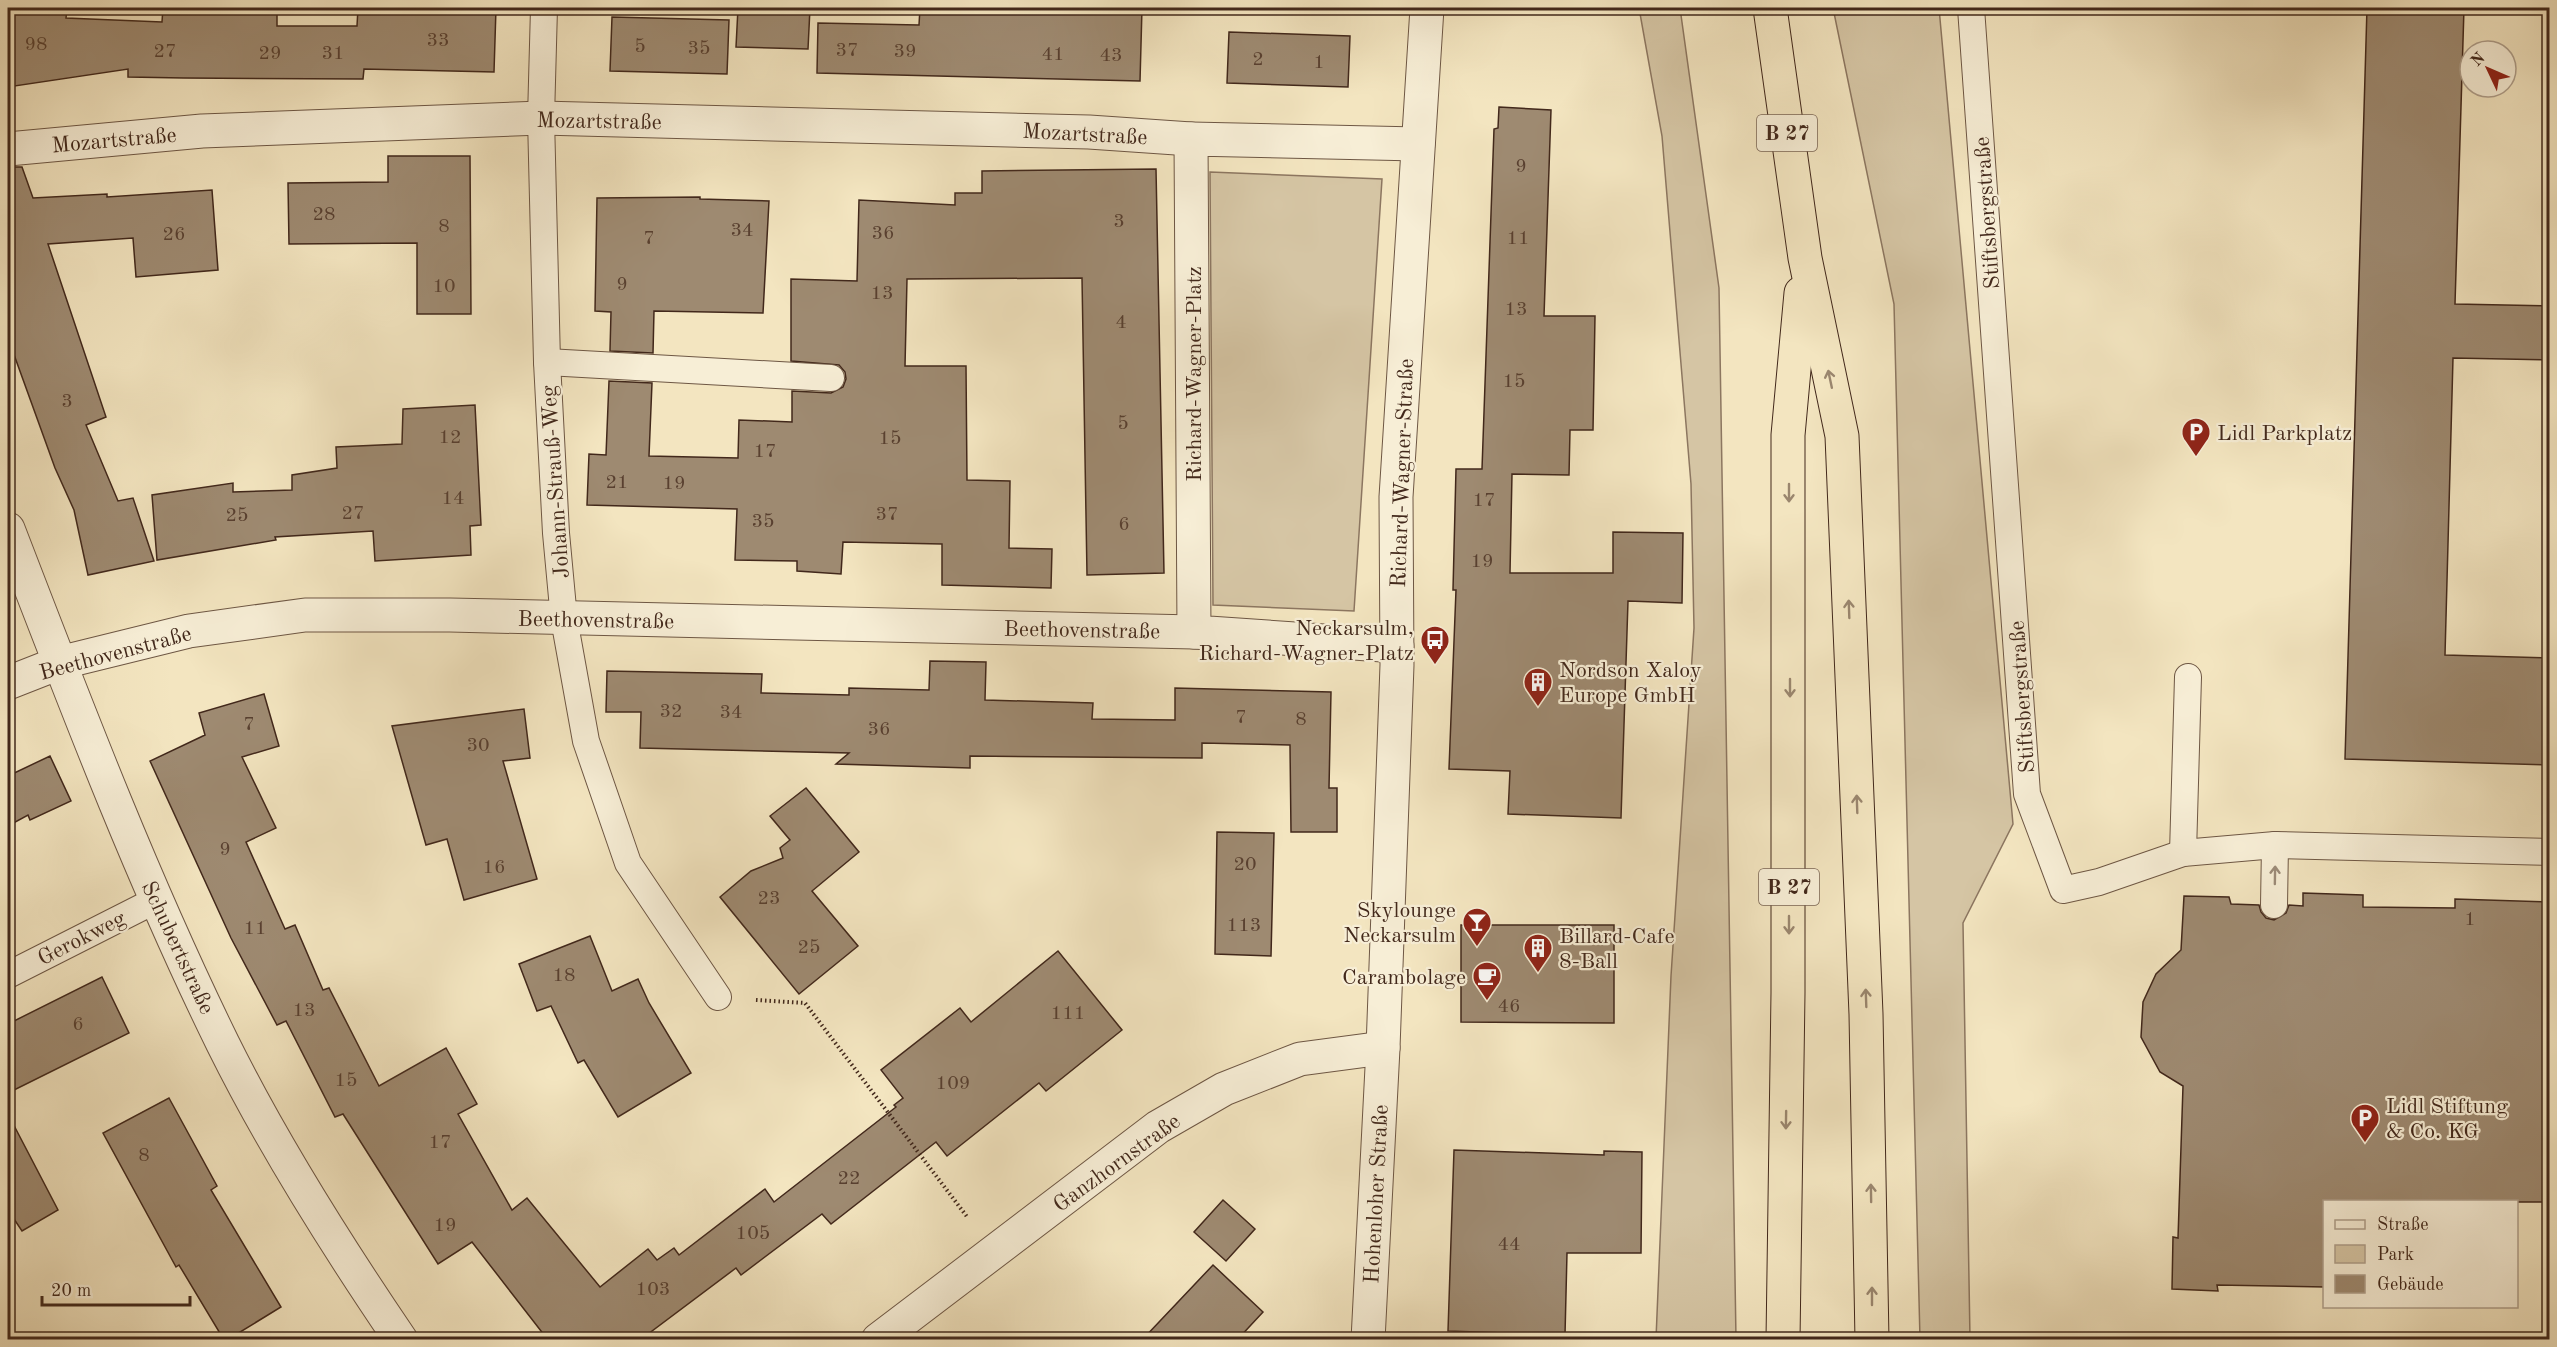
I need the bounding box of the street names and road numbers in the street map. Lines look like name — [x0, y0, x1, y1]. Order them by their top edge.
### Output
street label: Mozartstraße — [536, 110, 662, 134]
road number: B 27 — [1757, 115, 1817, 151]
street label: Mozartstraße — [1022, 121, 1148, 149]
street label: Mozartstraße — [51, 125, 178, 157]
street label: Stiftsbergstraße — [1972, 136, 2004, 290]
street label: Richard-Wagner-Platz — [1184, 266, 1206, 482]
street label: Richard-Wagner-Straße — [1388, 358, 1418, 588]
street label: Johann-Strauß-Weg — [538, 384, 574, 579]
street label: Beethovenstraße — [518, 609, 674, 633]
street label: Beethovenstraße — [1004, 619, 1160, 643]
street label: Stiftsbergstraße — [2007, 620, 2039, 774]
street label: Beethovenstraße — [37, 623, 194, 685]
road number: B 27 — [1759, 869, 1819, 905]
street label: Schubertstraße — [137, 878, 218, 1018]
street label: Gerokweg — [34, 907, 129, 970]
street label: Hohenloher Straße — [1361, 1104, 1393, 1284]
street label: Ganzhornstraße — [1050, 1110, 1185, 1217]

